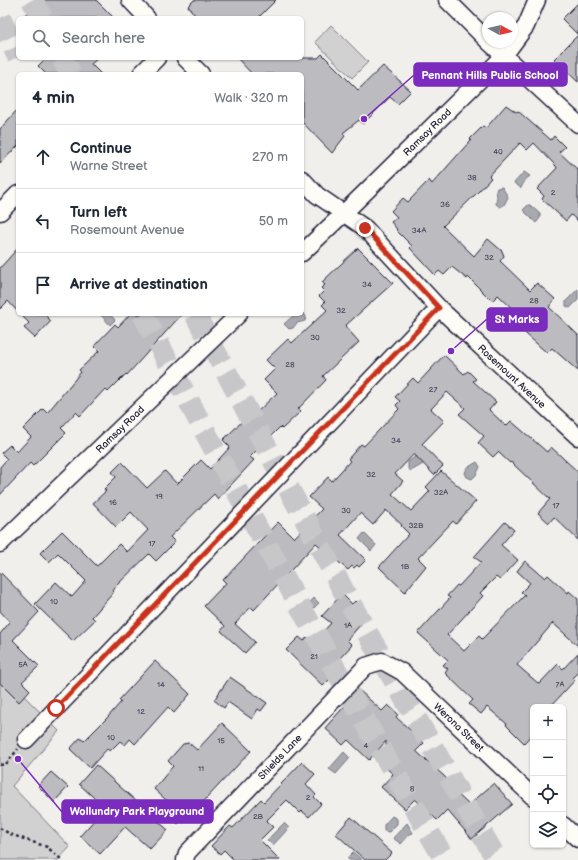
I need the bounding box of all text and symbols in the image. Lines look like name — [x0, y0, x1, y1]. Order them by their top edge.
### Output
north arrow — [482, 12, 518, 48]
search box — [16, 16, 304, 60]
icon: search — [30, 27, 52, 49]
text: Search here — [62, 29, 145, 48]
callout: Pennant Hills Public School — [414, 63, 567, 86]
text: Pennant Hills Public School — [422, 69, 559, 82]
text: 4 min — [32, 88, 75, 108]
text: Walk · 320 m — [214, 90, 288, 106]
street label: Ramsay Road — [401, 106, 454, 159]
text: Continue — [70, 139, 132, 158]
icon: ahead — [32, 146, 54, 168]
house number: 40 — [493, 147, 503, 156]
text: 270 m — [252, 149, 288, 165]
text: Warne Street — [70, 158, 147, 174]
house number: 38 — [467, 173, 477, 182]
house number: 2 — [551, 188, 556, 197]
house number: 36 — [440, 200, 450, 209]
text: Turn left — [70, 203, 127, 222]
icon: left — [32, 210, 54, 232]
text: 50 m — [259, 213, 288, 229]
route end — [356, 219, 374, 237]
text: Rosemount Avenue — [70, 222, 184, 238]
house number: 34A — [412, 226, 426, 235]
house number: 32 — [484, 253, 494, 262]
icon: arrive — [32, 274, 54, 296]
text: Arrive at destination — [70, 275, 208, 294]
house number: 34 — [362, 280, 372, 289]
house number: 28 — [529, 296, 539, 305]
house number: 32 — [336, 306, 346, 315]
callout: St Marks — [487, 308, 547, 331]
text: St Marks — [495, 313, 540, 326]
house number: 30 — [310, 333, 320, 342]
street label: Rosemount Avenue — [475, 342, 548, 411]
house number: 28 — [285, 360, 295, 369]
house number: 27 — [429, 385, 437, 394]
street label: Ramsay Road — [94, 403, 147, 456]
house number: 34 — [391, 436, 401, 445]
house number: 32 — [366, 470, 376, 479]
house number: 32A — [434, 488, 448, 497]
house number: 19 — [155, 492, 163, 501]
house number: 16 — [109, 498, 117, 507]
house number: 17 — [552, 501, 560, 510]
house number: 30 — [341, 506, 351, 515]
house number: 32B — [408, 521, 424, 530]
house number: 17 — [148, 539, 156, 548]
house number: 1B — [401, 562, 410, 571]
house number: 10 — [50, 597, 58, 606]
house number: 1A — [344, 621, 352, 630]
house number: 21 — [310, 652, 318, 661]
house number: 5A — [18, 660, 28, 669]
house number: 14 — [157, 680, 165, 689]
house number: 7A — [556, 680, 565, 689]
route start — [47, 699, 65, 717]
street label: Werona Street — [431, 701, 486, 754]
map controls — [530, 704, 566, 848]
button: + — [530, 704, 566, 740]
house number: 12 — [137, 707, 145, 716]
street label: Shields Lane — [256, 732, 305, 782]
house number: 10 — [107, 733, 115, 742]
house number: 15 — [217, 736, 225, 745]
button: − — [530, 740, 566, 776]
house number: 4 — [364, 741, 369, 750]
house number: 11 — [198, 764, 204, 773]
button: locate — [530, 776, 566, 812]
house number: 8 — [410, 784, 415, 793]
house number: 2 — [306, 793, 311, 802]
callout: Wollundry Park Playground — [62, 800, 213, 823]
text: Wollundry Park Playground — [70, 805, 204, 818]
house number: 2B — [253, 812, 264, 821]
button: layers — [530, 812, 566, 848]

